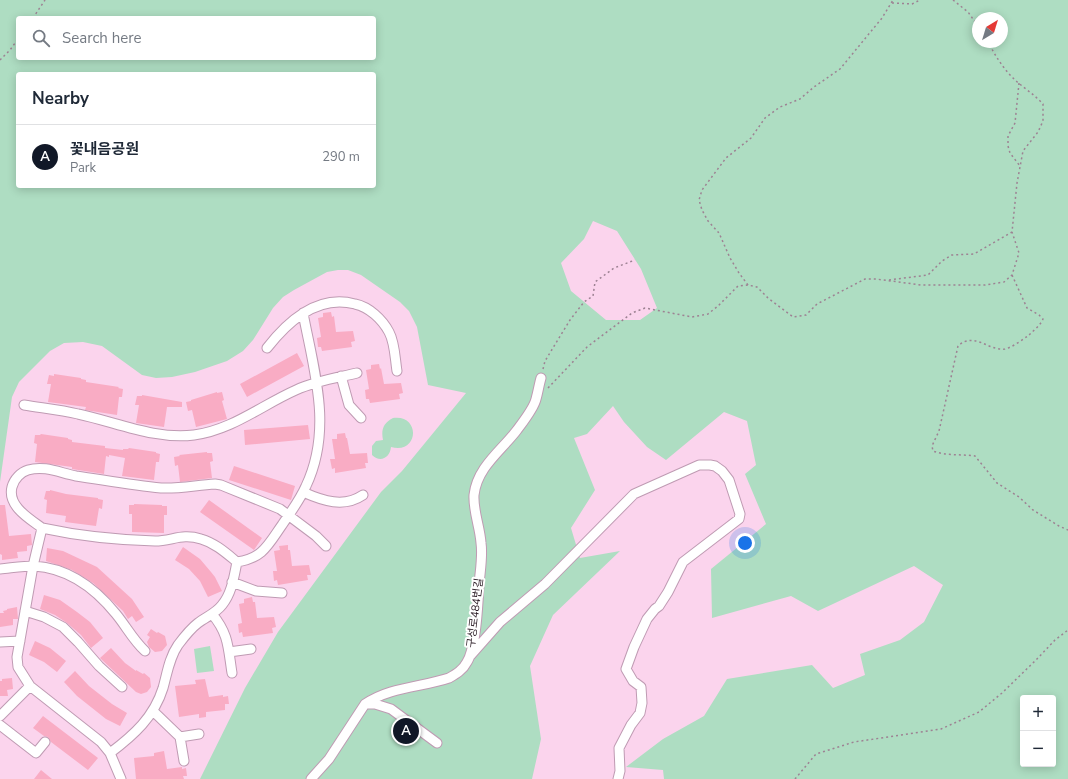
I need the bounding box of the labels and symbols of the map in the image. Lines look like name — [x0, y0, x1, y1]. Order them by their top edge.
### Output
north arrow — [972, 12, 1008, 48]
your location — [735, 533, 755, 553]
street label: 구성로484번길 — [463, 577, 487, 649]
pin: A — [393, 716, 419, 746]

